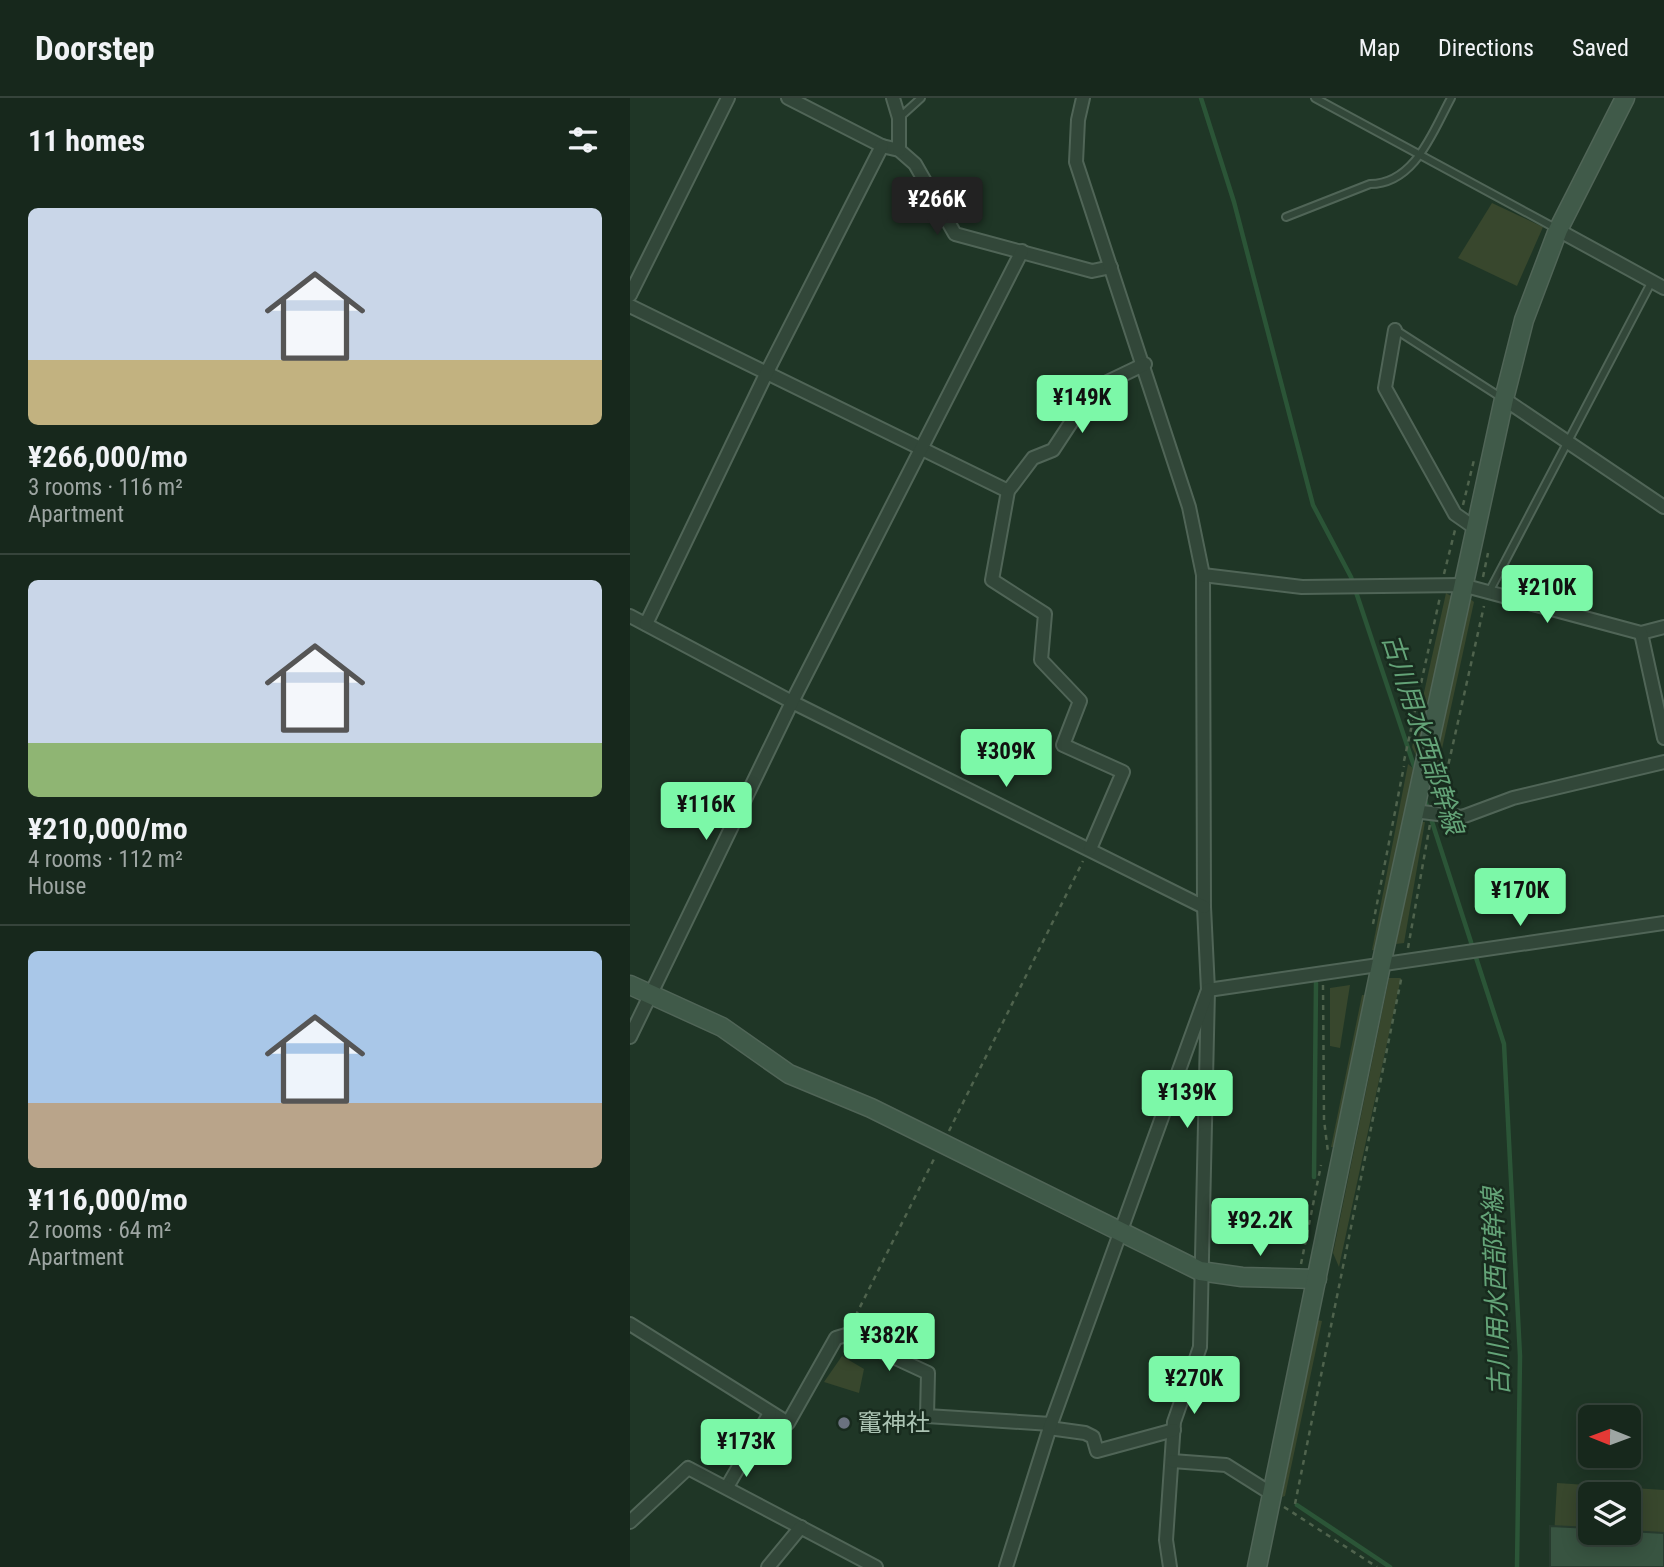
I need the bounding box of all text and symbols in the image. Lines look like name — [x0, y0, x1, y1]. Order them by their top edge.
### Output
text: Doorstep — [35, 29, 155, 68]
text: Map — [1359, 34, 1400, 62]
text: Directions — [1438, 34, 1534, 62]
text: Saved — [1572, 34, 1629, 62]
icon: filters — [564, 121, 602, 159]
text: 11 homes — [28, 123, 145, 158]
pin: ¥266K — [888, 178, 986, 237]
text: ¥266K — [908, 186, 966, 213]
icon: home — [252, 253, 378, 379]
pin: ¥149K — [1033, 376, 1131, 435]
text: ¥149K — [1053, 384, 1111, 411]
text: ¥266,000/mo — [28, 439, 188, 474]
text: 3 rooms · 116 m² — [28, 474, 183, 501]
text: Apartment — [28, 501, 124, 528]
pin: ¥210K — [1498, 566, 1596, 625]
text: ¥210K — [1518, 574, 1576, 601]
icon: home — [252, 625, 378, 751]
water label: 古川用水西部幹線 — [1377, 630, 1470, 840]
pin: ¥309K — [957, 730, 1055, 789]
text: ¥309K — [977, 738, 1035, 765]
pin: ¥116K — [657, 782, 755, 842]
text: ¥116K — [677, 791, 735, 818]
text: ¥210,000/mo — [28, 811, 188, 846]
text: 4 rooms · 112 m² — [28, 846, 183, 873]
pin: ¥170K — [1471, 868, 1569, 928]
text: House — [28, 873, 86, 900]
text: ¥170K — [1491, 877, 1549, 904]
icon: home — [252, 996, 378, 1122]
pin: ¥139K — [1138, 1070, 1236, 1130]
text: ¥139K — [1158, 1079, 1216, 1106]
text: ¥116,000/mo — [28, 1182, 188, 1217]
water label: 古川用水西部幹線 — [1477, 1185, 1515, 1396]
pin: ¥92.2K — [1203, 1198, 1317, 1258]
text: ¥92.2K — [1227, 1207, 1293, 1234]
text: 2 rooms · 64 m² — [28, 1217, 171, 1244]
text: Apartment — [28, 1244, 124, 1271]
pin: ¥382K — [840, 1314, 938, 1373]
text: ¥382K — [860, 1322, 918, 1349]
pin: ¥270K — [1145, 1356, 1243, 1416]
text: ¥270K — [1165, 1365, 1223, 1392]
north arrow — [1578, 1405, 1642, 1468]
map controls — [1578, 1405, 1641, 1545]
place label: 竃神社 — [858, 1409, 930, 1437]
marker: 竃神社 — [836, 1415, 852, 1431]
pin: ¥173K — [697, 1420, 795, 1479]
text: ¥173K — [717, 1428, 775, 1455]
button: layers — [1578, 1482, 1641, 1545]

